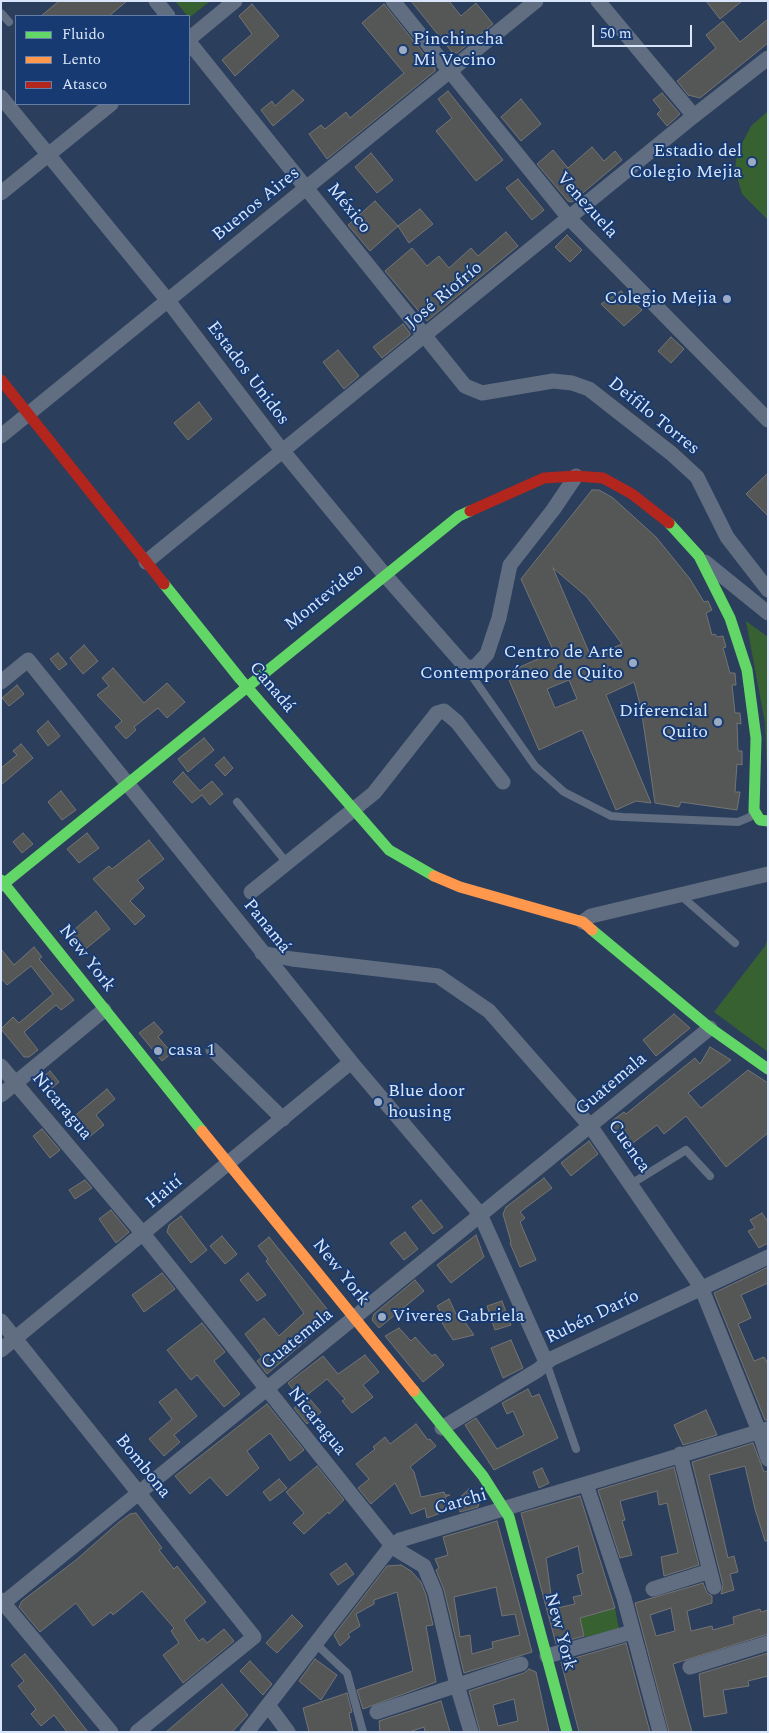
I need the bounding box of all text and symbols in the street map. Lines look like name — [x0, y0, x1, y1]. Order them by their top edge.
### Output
legend — [15, 15, 190, 105]
scale bar — [594, 15, 694, 47]
text: 50 m — [600, 22, 632, 45]
text: Fluido — [62, 23, 105, 46]
place label: Pinchincha Mi Vecino — [413, 29, 504, 72]
marker: Pinchincha Mi Vecino — [397, 44, 409, 56]
text: Lento — [62, 48, 101, 71]
text: Atasco — [62, 73, 107, 96]
place label: Estadio del Colegio Mejia — [629, 141, 742, 183]
marker: Estadio del Colegio Mejia — [746, 156, 758, 168]
street label: Buenos Aires — [209, 163, 305, 247]
street label: Venezuela — [551, 168, 621, 244]
street label: México — [321, 179, 375, 239]
street label: José Riofrío — [402, 258, 488, 334]
place label: Colegio Mejia — [604, 288, 717, 310]
marker: Colegio Mejia — [721, 293, 733, 305]
street label: Estados Unidos — [201, 318, 293, 430]
street label: Deifilo Torres — [603, 374, 703, 460]
street label: Montevideo — [281, 560, 369, 636]
place label: Centro de Arte Contemporáneo de Quito — [420, 642, 623, 684]
marker: Centro de Arte Contemporáneo de Quito — [627, 657, 639, 669]
street label: Canadá — [243, 658, 299, 718]
place label: Diferencial Quito — [619, 701, 708, 744]
marker: Diferencial Quito — [712, 716, 724, 728]
street label: Panamá — [238, 896, 294, 958]
street label: New York — [53, 921, 119, 997]
place label: casa 1 — [168, 1040, 216, 1062]
marker: casa 1 — [152, 1045, 164, 1057]
street label: Guatemala — [572, 1049, 652, 1121]
street label: Nicaragua — [26, 1069, 96, 1145]
place label: Blue door housing — [388, 1081, 465, 1124]
marker: Blue door housing — [372, 1096, 384, 1108]
street label: Cuenca — [602, 1116, 654, 1178]
street label: Haití — [142, 1172, 188, 1214]
street label: New York — [307, 1235, 373, 1311]
street label: Rubén Darío — [543, 1286, 643, 1350]
street label: Guatemala — [258, 1305, 338, 1375]
place label: Viveres Gabriela — [392, 1306, 525, 1328]
marker: Viveres Gabriela — [376, 1311, 388, 1323]
street label: Nicaragua — [282, 1383, 350, 1461]
street label: Bombona — [110, 1431, 174, 1503]
street label: Carchi — [432, 1485, 490, 1521]
street label: New York — [538, 1591, 580, 1673]

